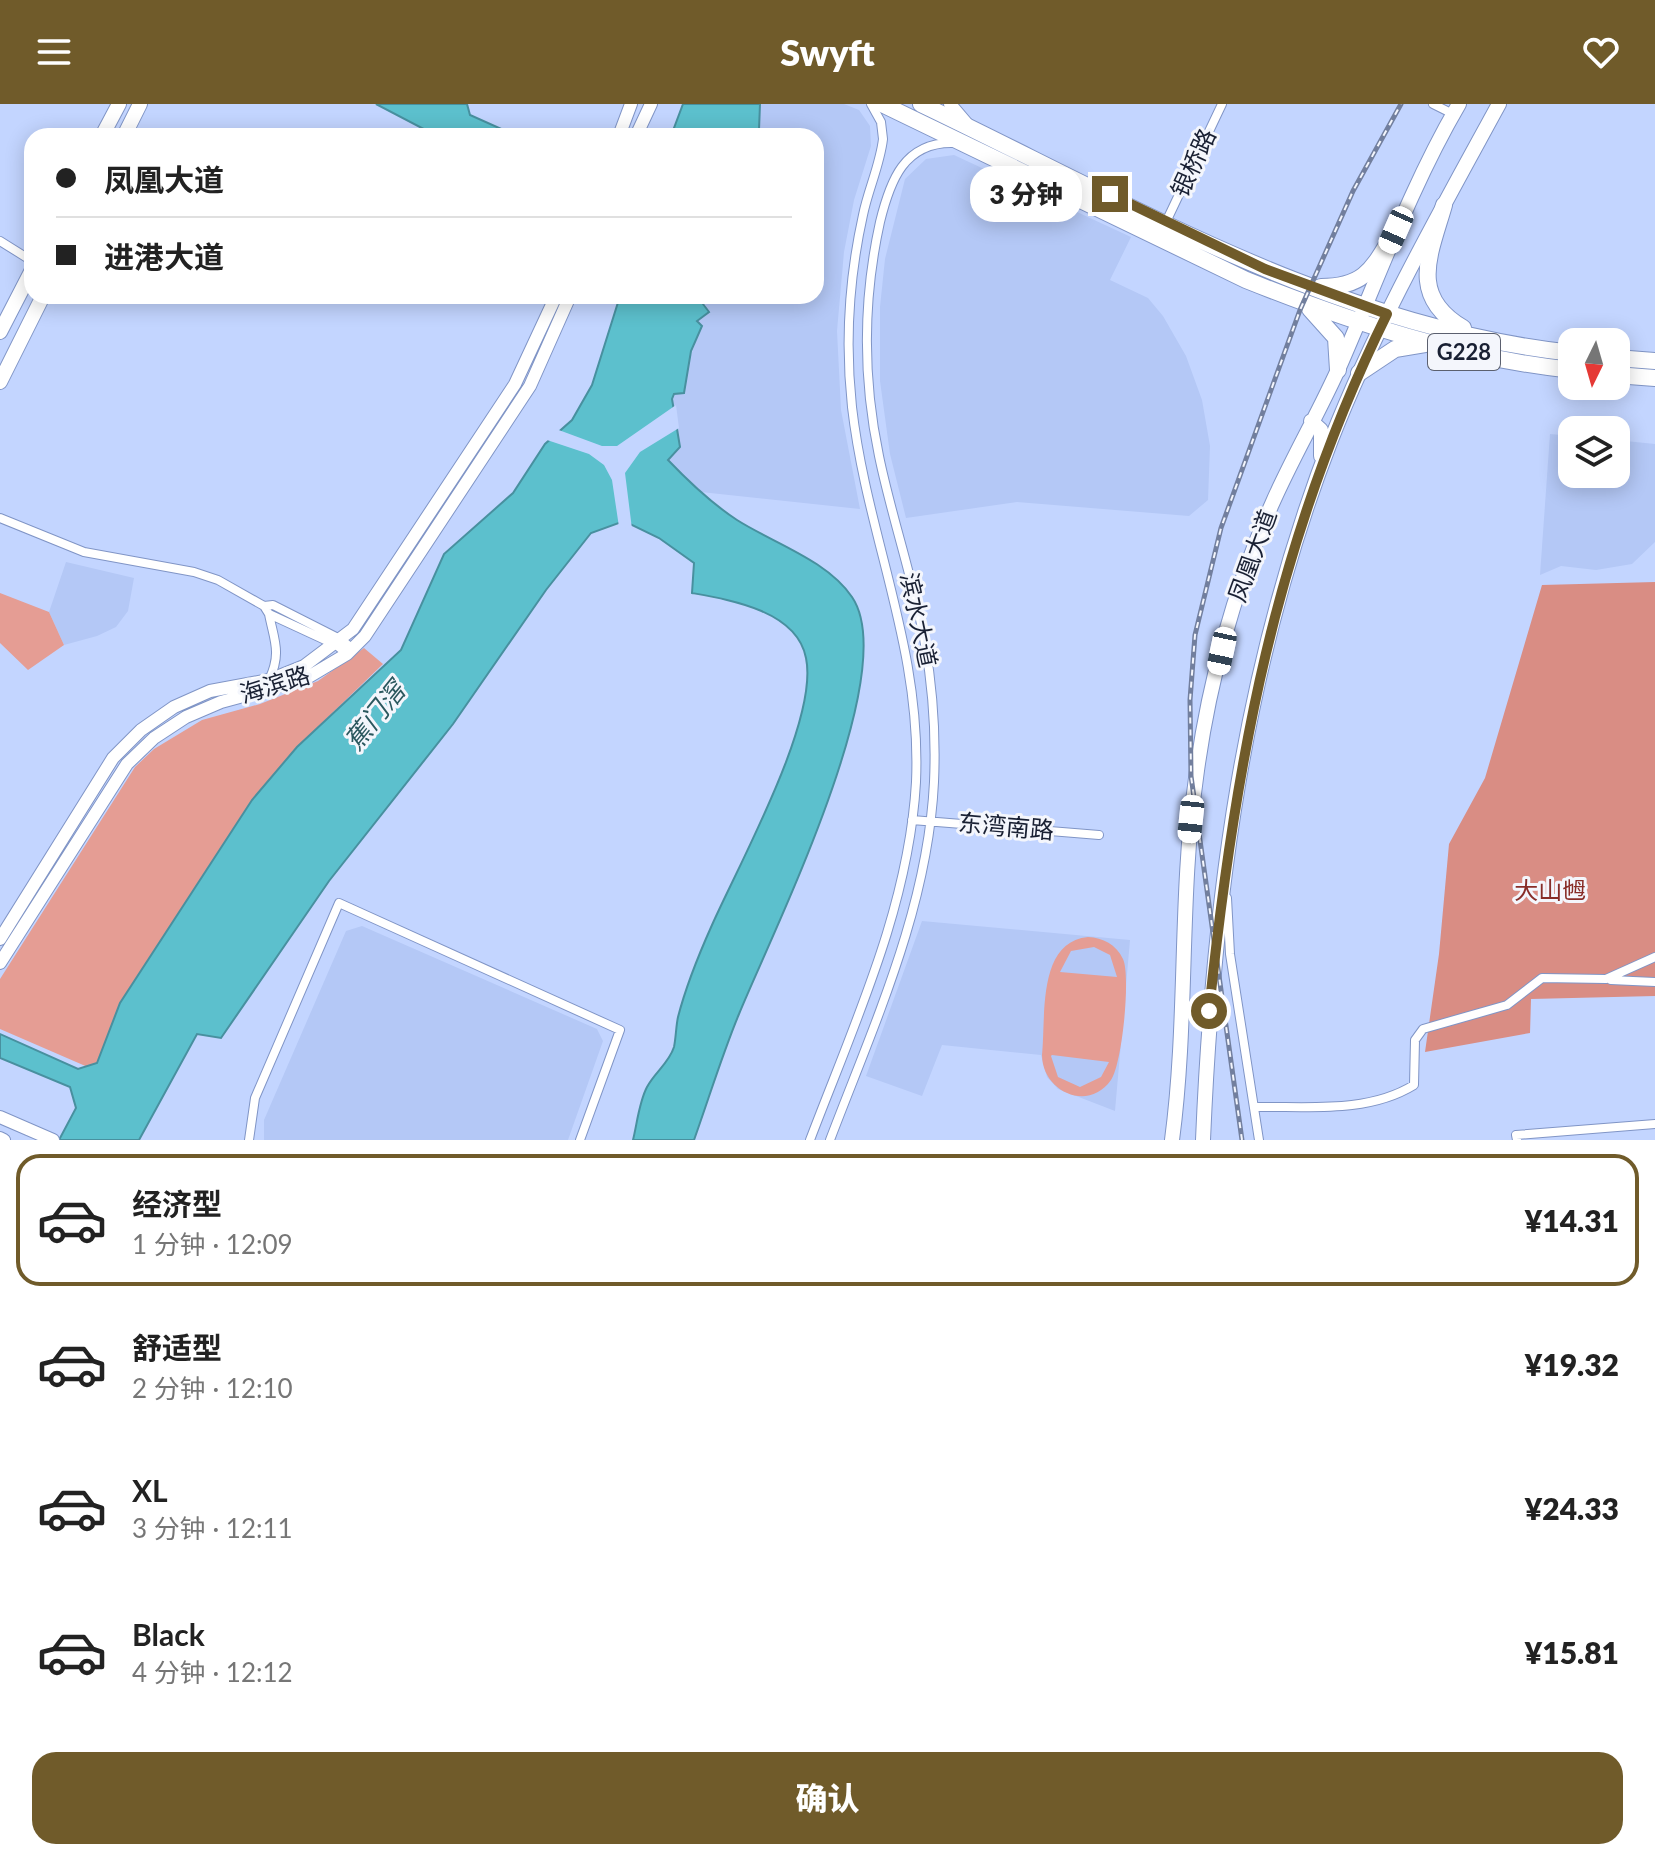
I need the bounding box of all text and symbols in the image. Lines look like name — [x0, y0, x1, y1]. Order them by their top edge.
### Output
icon: menu — [32, 30, 76, 74]
text: Swyft — [780, 30, 875, 74]
icon: heart — [1579, 30, 1623, 74]
street label: 银桥路 — [1164, 124, 1221, 201]
text: 凤凰大道 — [104, 161, 224, 197]
callout: 3 分钟 — [970, 166, 1082, 222]
route end — [1092, 176, 1128, 212]
text: 3 分钟 — [989, 178, 1063, 210]
car — [1375, 203, 1417, 257]
text: 进港大道 — [104, 238, 224, 274]
north arrow — [1558, 328, 1630, 400]
map controls — [1558, 328, 1630, 488]
road number: G228 — [1428, 334, 1500, 370]
button: layers — [1558, 416, 1630, 488]
street label: 凤凰大道 — [1222, 505, 1282, 606]
street label: 滨水大道 — [895, 570, 944, 670]
car — [1205, 625, 1239, 677]
street label: 海滨路 — [236, 659, 313, 708]
water label: 蕉门滘 — [337, 672, 414, 756]
car — [1177, 794, 1205, 844]
street label: 东湾南路 — [957, 807, 1055, 844]
park label: 大山乸 — [1514, 875, 1586, 904]
route start — [1191, 993, 1227, 1029]
icon: car — [36, 1184, 108, 1256]
text: 经济型 — [132, 1185, 222, 1221]
text: ¥14.31 — [1525, 1202, 1619, 1238]
text: 1 分钟 · 12:09 — [132, 1228, 293, 1260]
icon: car — [36, 1328, 108, 1400]
text: 舒适型 — [132, 1329, 222, 1365]
text: ¥19.32 — [1525, 1346, 1619, 1382]
text: 2 分钟 · 12:10 — [132, 1372, 293, 1404]
icon: car — [36, 1472, 108, 1544]
text: XL — [132, 1472, 168, 1508]
text: ¥24.33 — [1525, 1490, 1619, 1526]
text: 3 分钟 · 12:11 — [132, 1512, 293, 1544]
icon: car — [36, 1616, 108, 1688]
text: Black — [132, 1616, 205, 1652]
text: ¥15.81 — [1525, 1634, 1619, 1670]
text: 4 分钟 · 12:12 — [132, 1656, 293, 1688]
button: 确认 — [32, 1752, 1623, 1844]

